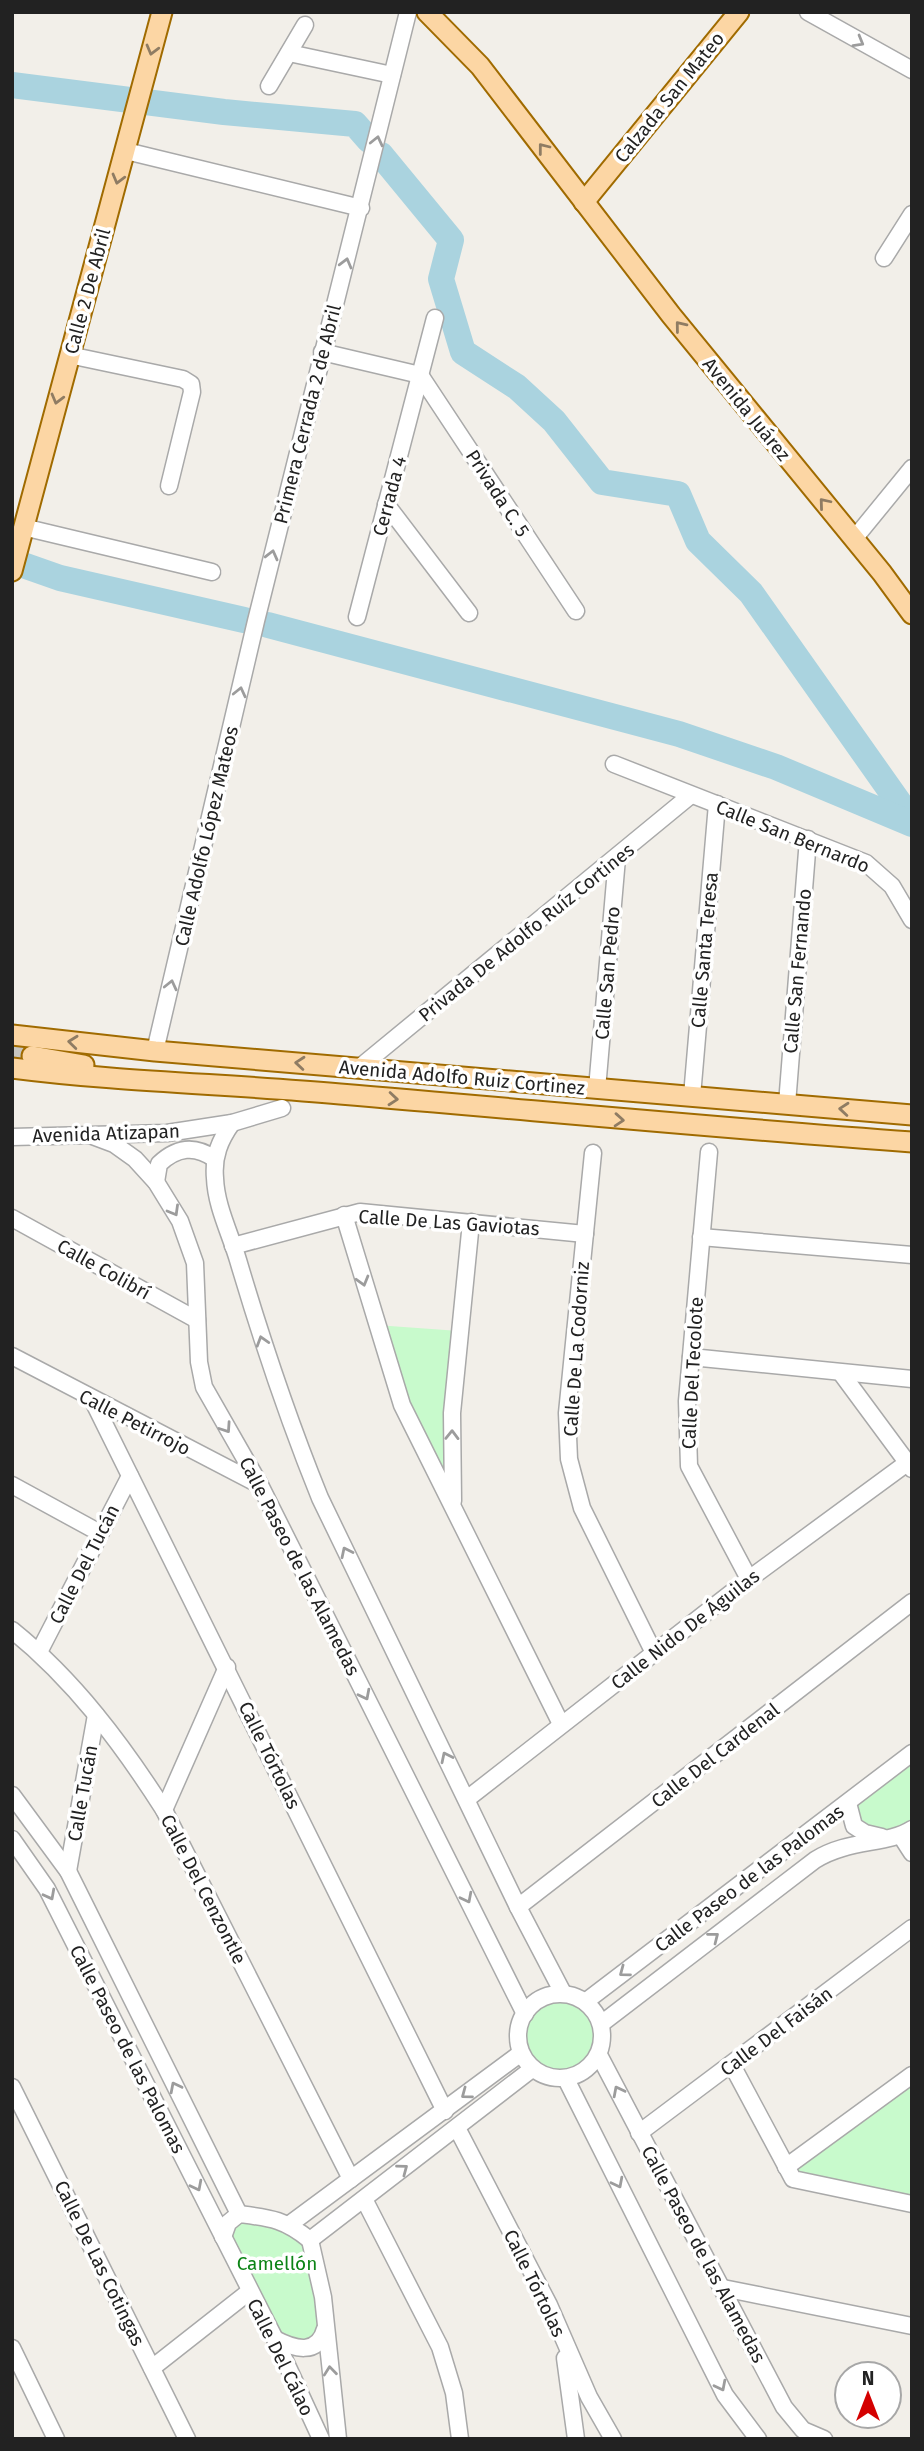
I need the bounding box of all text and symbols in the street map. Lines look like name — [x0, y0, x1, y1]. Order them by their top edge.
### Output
street label: Calzada San Mateo — [610, 27, 729, 167]
one-way arrow — [852, 34, 865, 47]
one-way arrow — [146, 44, 160, 56]
one-way arrow — [368, 136, 383, 148]
one-way arrow — [538, 143, 551, 156]
one-way arrow — [112, 173, 126, 185]
street label: Calle 2 De Abril — [60, 225, 115, 357]
one-way arrow — [338, 257, 352, 269]
street label: Primera Cerrada 2 de Abril — [269, 302, 346, 526]
one-way arrow — [676, 321, 688, 334]
street label: Avenida Juárez — [698, 353, 795, 466]
one-way arrow — [51, 392, 66, 404]
street label: Privada C. 5 — [461, 445, 534, 541]
street label: Cerrada 4 — [368, 454, 411, 539]
one-way arrow — [820, 498, 832, 511]
one-way arrow — [264, 549, 279, 561]
one-way arrow — [231, 686, 246, 698]
street label: Calle Adolfo López Mateos — [170, 724, 243, 948]
street label: Calle San Bernardo — [713, 795, 873, 878]
street label: Privada De Adolfo Ruíz Cortines — [414, 838, 639, 1027]
street label: Calle Santa Teresa — [686, 871, 723, 1029]
street label: Calle San Fernando — [779, 888, 816, 1054]
street label: Calle San Pedro — [590, 905, 625, 1041]
one-way arrow — [163, 979, 177, 991]
one-way arrow — [67, 1035, 78, 1050]
street label: Avenida Adolfo Ruiz Cortinez — [338, 1055, 586, 1100]
one-way arrow — [294, 1056, 305, 1071]
one-way arrow — [387, 1091, 398, 1106]
one-way arrow — [838, 1102, 849, 1117]
one-way arrow — [614, 1112, 625, 1127]
street label: Avenida Atizapan — [32, 1119, 180, 1148]
one-way arrow — [166, 1203, 179, 1216]
street label: Calle De Las Gaviotas — [358, 1205, 540, 1240]
street label: Calle Colibrí — [53, 1234, 155, 1305]
street label: Calle De La Codorniz — [559, 1261, 594, 1437]
one-way arrow — [354, 1274, 369, 1286]
street label: Calle Del Tecolote — [677, 1296, 708, 1450]
one-way arrow — [255, 1335, 270, 1347]
street label: Calle Petirrojo — [75, 1385, 194, 1460]
one-way arrow — [218, 1420, 231, 1433]
one-way arrow — [444, 1429, 460, 1440]
street label: Calle Paseo de las Alamedas — [234, 1453, 365, 1680]
street label: Calle Del Tucán — [45, 1501, 124, 1628]
one-way arrow — [341, 1547, 355, 1559]
street label: Calle Nido De Águilas — [607, 1564, 764, 1694]
one-way arrow — [356, 1688, 370, 1700]
street label: Calle Tórtolas — [234, 1698, 305, 1813]
street label: Calle Del Cardenal — [647, 1698, 784, 1813]
street label: Calle Tucán — [63, 1743, 102, 1843]
one-way arrow — [440, 1752, 454, 1764]
street label: Calle Paseo de las Palomas — [650, 1800, 848, 1957]
street label: Calle Del Cenzontle — [156, 1811, 251, 1968]
one-way arrow — [42, 1888, 55, 1901]
one-way arrow — [459, 1891, 473, 1903]
one-way arrow — [706, 1933, 718, 1946]
street label: Calle Paseo de las Palomas — [65, 1941, 190, 2157]
one-way arrow — [619, 1964, 632, 1977]
street label: Calle Del Faisán — [716, 1982, 837, 2081]
one-way arrow — [170, 2082, 184, 2094]
one-way arrow — [462, 2086, 474, 2099]
one-way arrow — [613, 2086, 626, 2099]
street label: Calle Paseo de las Alamedas — [636, 2142, 771, 2367]
one-way arrow — [396, 2165, 408, 2177]
one-way arrow — [610, 2176, 624, 2189]
street label: Calle De Las Cotingas — [49, 2177, 150, 2350]
one-way arrow — [189, 2179, 203, 2191]
street label: Calle Tórtolas — [499, 2226, 570, 2341]
park label: Camellón — [237, 2252, 317, 2275]
street label: Calle Del Cálao — [242, 2295, 319, 2420]
north arrow — [833, 2360, 903, 2430]
one-way arrow — [323, 2365, 338, 2377]
text: N — [862, 2367, 874, 2390]
one-way arrow — [713, 2379, 726, 2392]

